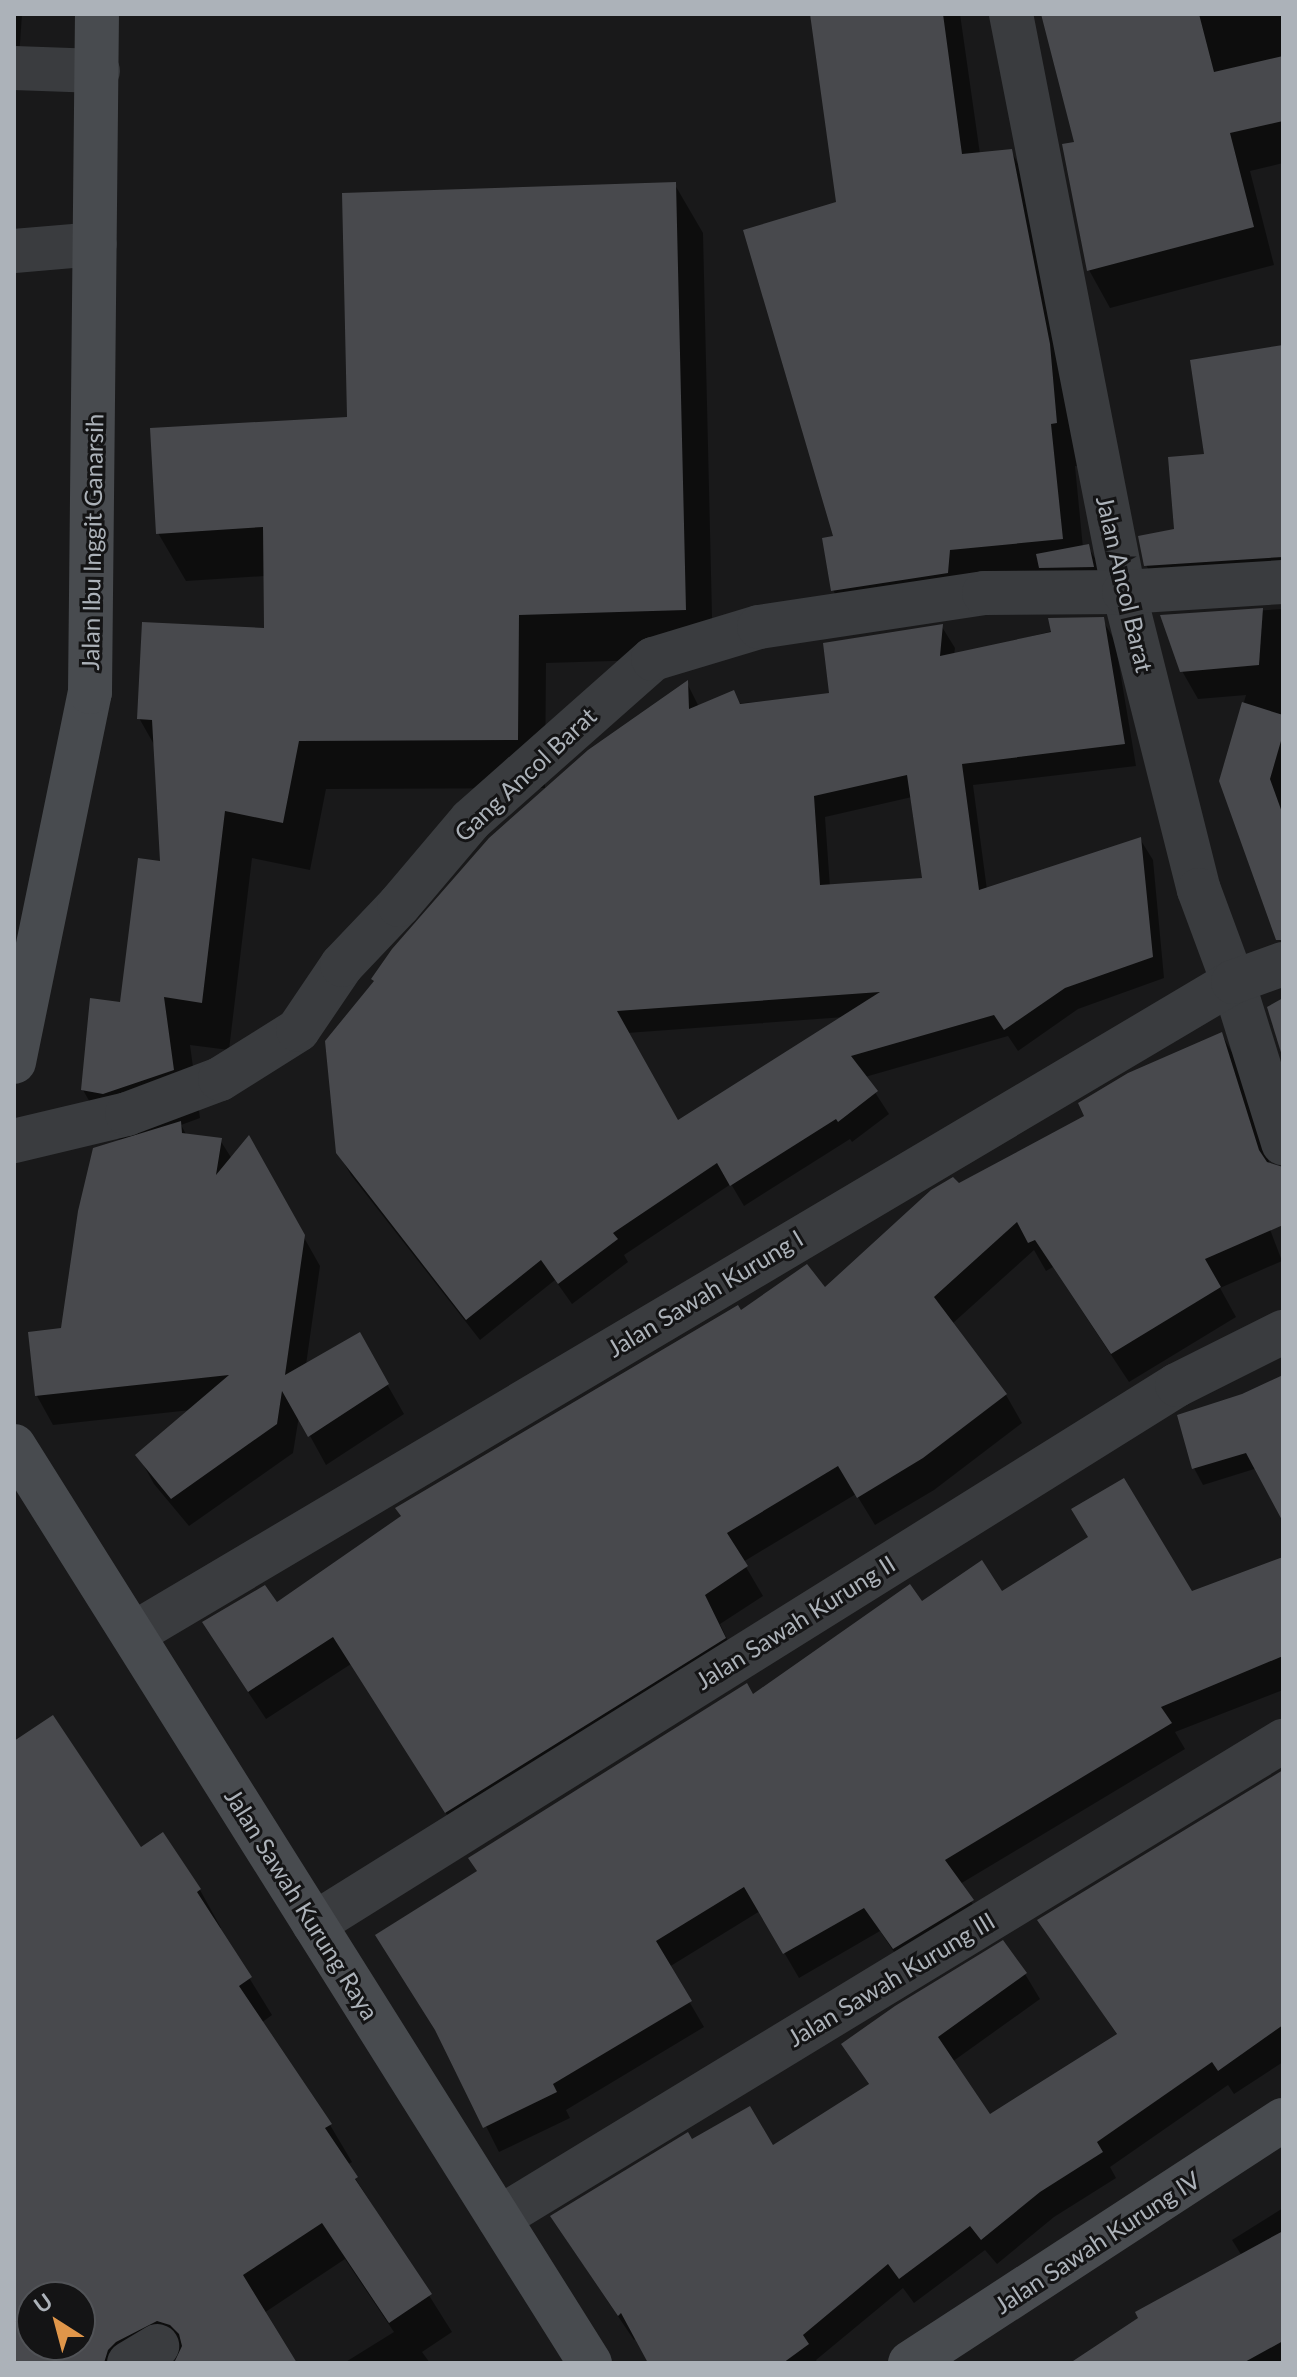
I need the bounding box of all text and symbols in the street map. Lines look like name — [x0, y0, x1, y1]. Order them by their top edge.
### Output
street label: Jalan Ibu Inggit Ganarsih — [75, 414, 109, 670]
street label: Jalan Ancol Barat — [1091, 493, 1159, 675]
street label: Gang Ancol Barat — [448, 701, 602, 847]
street label: Jalan Sawah Kurung I — [602, 1223, 808, 1363]
street label: Jalan Sawah Kurung II — [690, 1549, 900, 1695]
street label: Jalan Sawah Kurung Raya — [219, 1783, 385, 2025]
street label: Jalan Sawah Kurung III — [782, 1906, 1000, 2052]
street label: Jalan Sawah Kurung IV — [989, 2165, 1205, 2319]
north arrow — [16, 2281, 96, 2361]
text: U — [28, 2287, 57, 2319]

